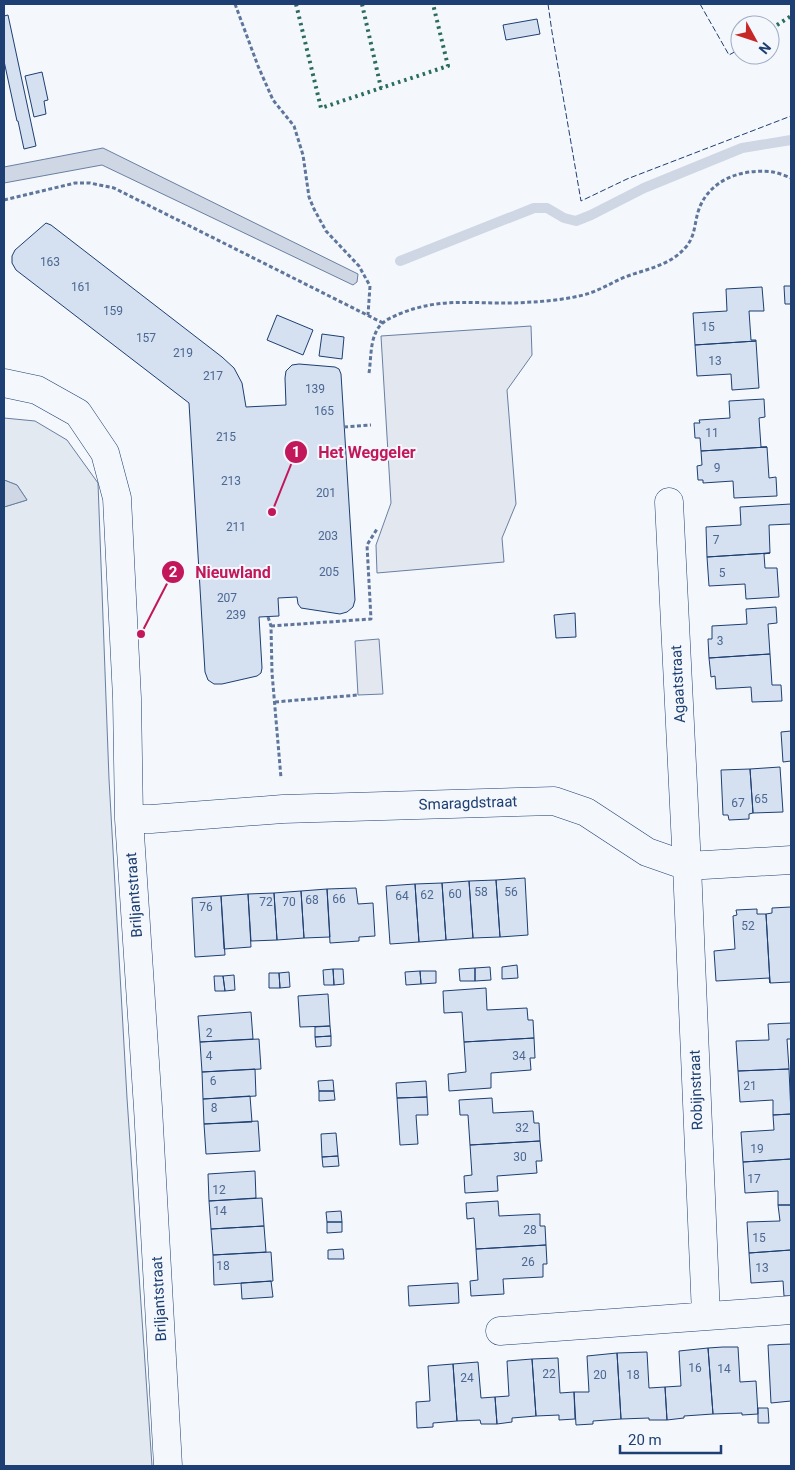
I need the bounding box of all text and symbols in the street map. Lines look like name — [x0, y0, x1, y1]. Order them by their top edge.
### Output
north arrow — [730, 15, 780, 65]
text: N — [756, 39, 774, 57]
house number: 163 — [40, 255, 60, 269]
house number: 161 — [71, 280, 91, 294]
house number: 159 — [103, 304, 123, 318]
house number: 15 — [701, 320, 715, 334]
house number: 157 — [136, 331, 156, 345]
house number: 219 — [173, 346, 193, 360]
house number: 13 — [708, 354, 722, 368]
house number: 217 — [203, 369, 223, 383]
house number: 139 — [305, 382, 325, 396]
house number: 165 — [314, 404, 334, 418]
house number: 11 — [705, 426, 719, 440]
house number: 215 — [216, 430, 236, 444]
callout: Het Weggeler — [283, 437, 426, 468]
text: 1 — [292, 443, 300, 461]
text: Het Weggeler — [318, 443, 416, 462]
house number: 9 — [714, 461, 720, 475]
house number: 213 — [221, 474, 241, 488]
house number: 201 — [316, 486, 336, 500]
house number: 211 — [226, 520, 246, 534]
house number: 203 — [318, 529, 338, 543]
house number: 7 — [713, 533, 720, 547]
callout: Nieuwland — [161, 557, 281, 588]
text: 2 — [169, 563, 178, 581]
text: Nieuwland — [195, 563, 271, 582]
house number: 205 — [319, 565, 339, 579]
house number: 5 — [719, 566, 726, 580]
house number: 207 — [217, 591, 237, 605]
house number: 239 — [226, 608, 246, 622]
house number: 3 — [717, 634, 723, 648]
street label: Agaatstraat — [667, 644, 689, 723]
street label: Smaragdstraat — [418, 792, 518, 814]
house number: 65 — [754, 792, 768, 806]
house number: 67 — [731, 796, 745, 810]
street label: Briljantstraat — [122, 852, 146, 938]
house number: 58 — [474, 885, 488, 899]
house number: 56 — [504, 885, 518, 899]
house number: 60 — [448, 887, 462, 901]
house number: 62 — [420, 888, 434, 902]
house number: 64 — [395, 889, 409, 903]
house number: 66 — [332, 892, 346, 906]
house number: 68 — [305, 893, 319, 907]
house number: 72 — [259, 895, 273, 909]
house number: 70 — [282, 895, 296, 909]
house number: 76 — [199, 900, 213, 914]
house number: 52 — [741, 919, 755, 933]
house number: 2 — [206, 1026, 213, 1040]
house number: 4 — [206, 1049, 213, 1063]
house number: 34 — [512, 1049, 526, 1063]
street label: Robijnstraat — [686, 1049, 706, 1130]
house number: 6 — [210, 1074, 217, 1088]
house number: 21 — [743, 1079, 757, 1093]
house number: 8 — [211, 1101, 218, 1115]
house number: 32 — [515, 1121, 529, 1135]
house number: 19 — [750, 1142, 764, 1156]
house number: 30 — [513, 1150, 527, 1164]
house number: 17 — [747, 1172, 761, 1186]
house number: 12 — [212, 1183, 226, 1197]
house number: 14 — [213, 1204, 227, 1218]
house number: 28 — [523, 1223, 537, 1237]
house number: 15 — [752, 1231, 766, 1245]
house number: 26 — [521, 1255, 535, 1269]
street label: Briljantstraat — [148, 1256, 170, 1342]
house number: 18 — [216, 1259, 230, 1273]
house number: 13 — [755, 1261, 769, 1275]
house number: 16 — [688, 1361, 702, 1375]
house number: 14 — [717, 1362, 731, 1376]
house number: 22 — [542, 1367, 556, 1381]
house number: 20 — [593, 1368, 607, 1382]
house number: 18 — [626, 1368, 640, 1382]
house number: 24 — [460, 1371, 474, 1385]
scale bar — [620, 1422, 721, 1454]
text: 20 m — [628, 1431, 662, 1449]

